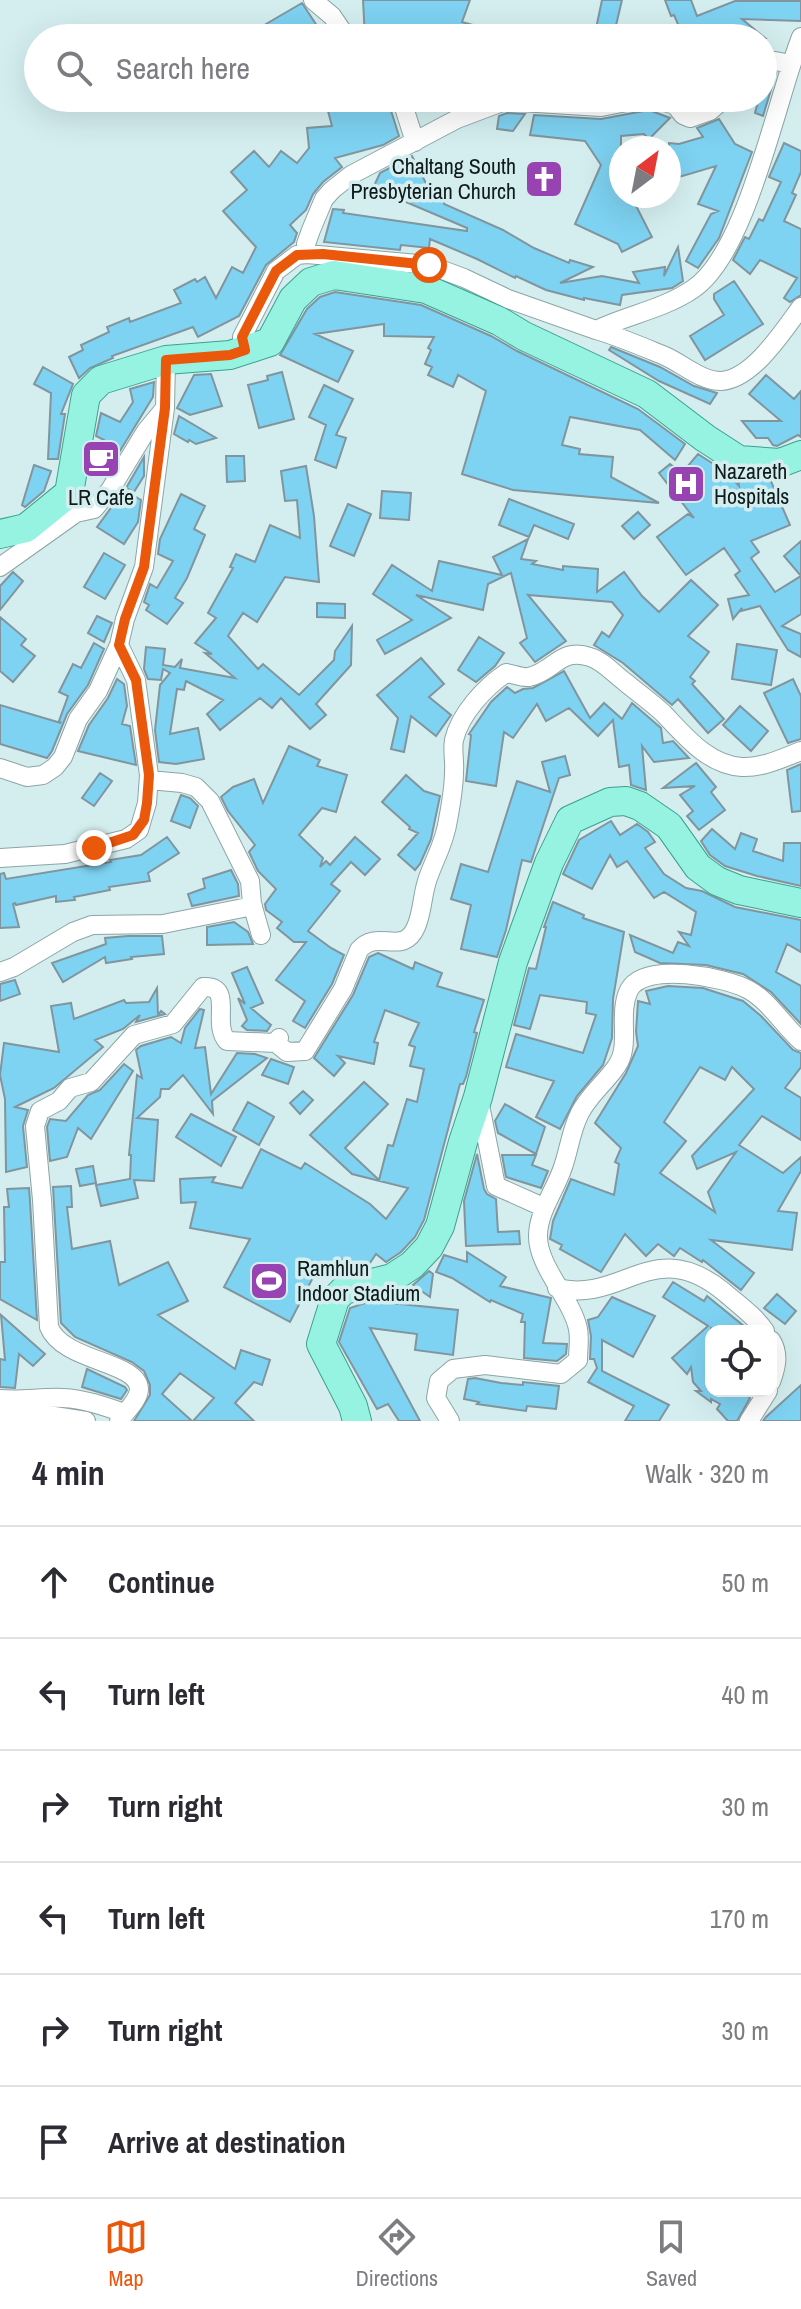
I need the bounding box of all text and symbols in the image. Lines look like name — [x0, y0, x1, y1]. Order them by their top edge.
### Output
search box — [24, 24, 777, 112]
icon: search — [52, 46, 96, 90]
text: Search here — [116, 48, 250, 88]
north arrow — [609, 136, 681, 208]
place label: Chaltang South Presbyterian Church — [351, 151, 516, 206]
church icon: Chaltang South Presbyterian Church — [523, 158, 565, 200]
route start — [411, 247, 447, 283]
cafe icon: LR Cafe — [80, 438, 122, 480]
place label: Nazareth Hospitals — [714, 456, 789, 511]
hospital icon: Nazareth Hospitals — [665, 463, 707, 505]
place label: LR Cafe — [68, 482, 134, 512]
route end — [76, 830, 112, 866]
place label: Ramhlun Indoor Stadium — [297, 1253, 420, 1308]
sports icon: Ramhlun Indoor Stadium — [248, 1260, 290, 1302]
map controls — [705, 1325, 777, 1397]
button: locate — [705, 1325, 777, 1397]
text: 4 min — [32, 1450, 105, 1496]
text: Walk · 320 m — [645, 1456, 769, 1491]
icon: ahead — [32, 1560, 76, 1604]
text: Continue — [108, 1562, 215, 1602]
text: 50 m — [722, 1565, 769, 1600]
icon: left — [32, 1672, 76, 1716]
text: Turn left — [108, 1674, 205, 1714]
text: 40 m — [722, 1677, 769, 1712]
icon: right — [32, 1784, 76, 1828]
text: Turn right — [108, 1786, 222, 1826]
text: 30 m — [722, 1789, 769, 1824]
icon: left — [32, 1896, 76, 1940]
text: Turn left — [108, 1898, 205, 1938]
text: 170 m — [710, 1901, 769, 1936]
icon: right — [32, 2008, 76, 2052]
text: Turn right — [108, 2010, 222, 2050]
text: 30 m — [722, 2013, 769, 2048]
icon: arrive — [32, 2120, 76, 2164]
text: Arrive at destination — [108, 2122, 346, 2162]
tab: Map — [104, 2215, 148, 2293]
tab: Directions — [356, 2215, 438, 2293]
tab: Saved — [646, 2215, 697, 2293]

